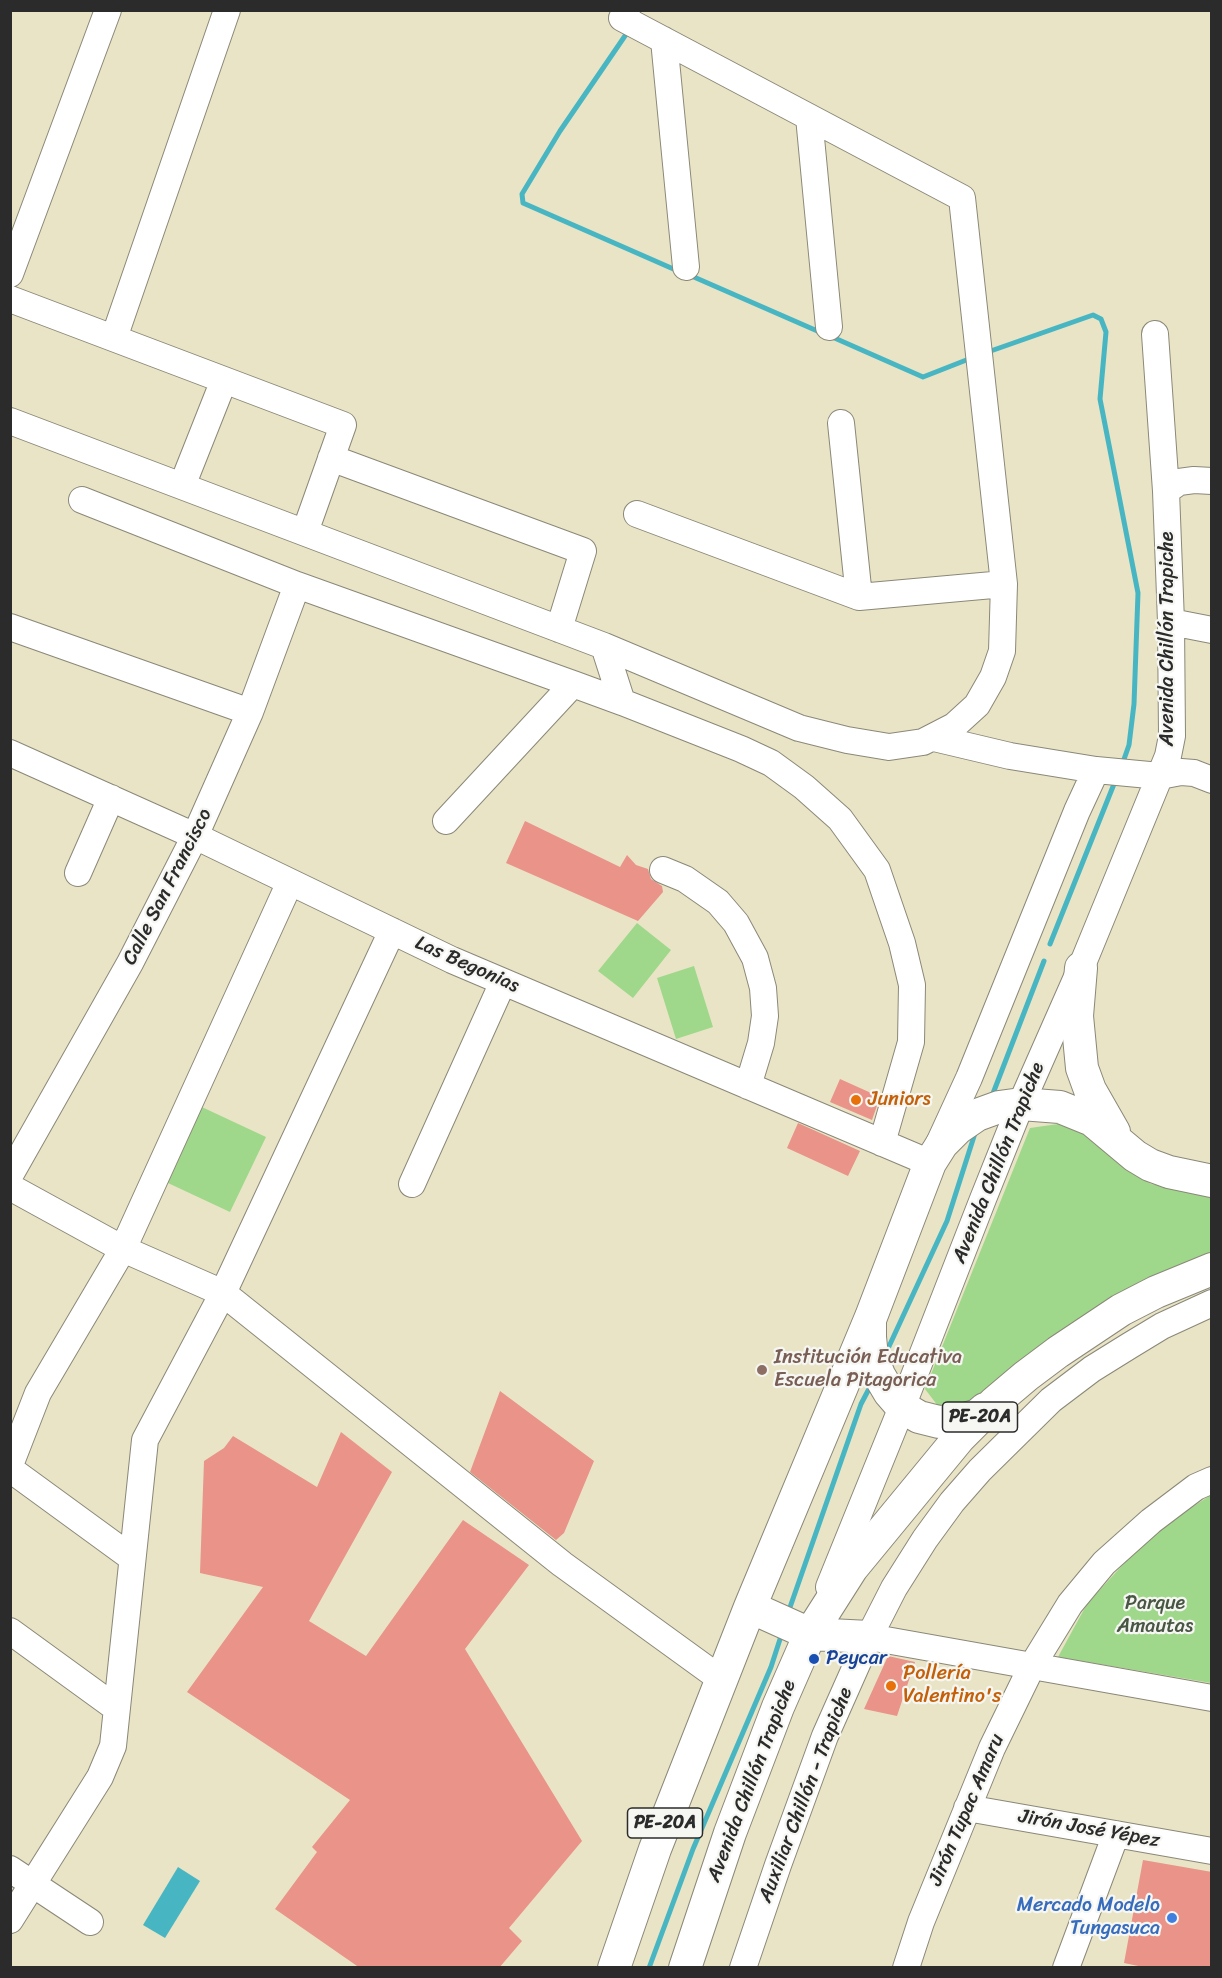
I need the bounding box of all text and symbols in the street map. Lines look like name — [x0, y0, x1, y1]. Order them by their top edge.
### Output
street label: Avenida Chillón Trapiche — [1156, 532, 1180, 746]
street label: Calle San Francisco — [118, 805, 218, 969]
street label: Las Begonias — [411, 931, 523, 999]
street label: Avenida Chillón Trapiche — [948, 1059, 1050, 1267]
place label: Juniors — [868, 1088, 931, 1112]
marker: Juniors — [849, 1093, 863, 1107]
place label: Institución Educativa Escuela Pitagorica — [774, 1346, 962, 1393]
marker: Institución Educativa Escuela Pitagorica — [755, 1363, 769, 1377]
road number: PE-20A — [942, 1402, 1018, 1432]
park label: Parque Amautas — [1117, 1592, 1193, 1639]
place label: Peycar — [826, 1647, 887, 1671]
marker: Peycar — [807, 1652, 821, 1666]
place label: Pollería Valentino's — [903, 1662, 1001, 1709]
street label: Avenida Chillón Trapiche — [702, 1677, 802, 1885]
marker: Pollería Valentino's — [884, 1679, 898, 1693]
street label: Auxiliar Chillón - Trapiche — [754, 1684, 858, 1906]
street label: Jirón Tupac Amaru — [924, 1731, 1010, 1889]
street label: Jirón José Yépez — [1017, 1805, 1161, 1853]
road number: PE-20A — [628, 1808, 702, 1838]
place label: Mercado Modelo Tungasuca — [1017, 1894, 1160, 1941]
marker: Mercado Modelo Tungasuca — [1165, 1911, 1179, 1925]

